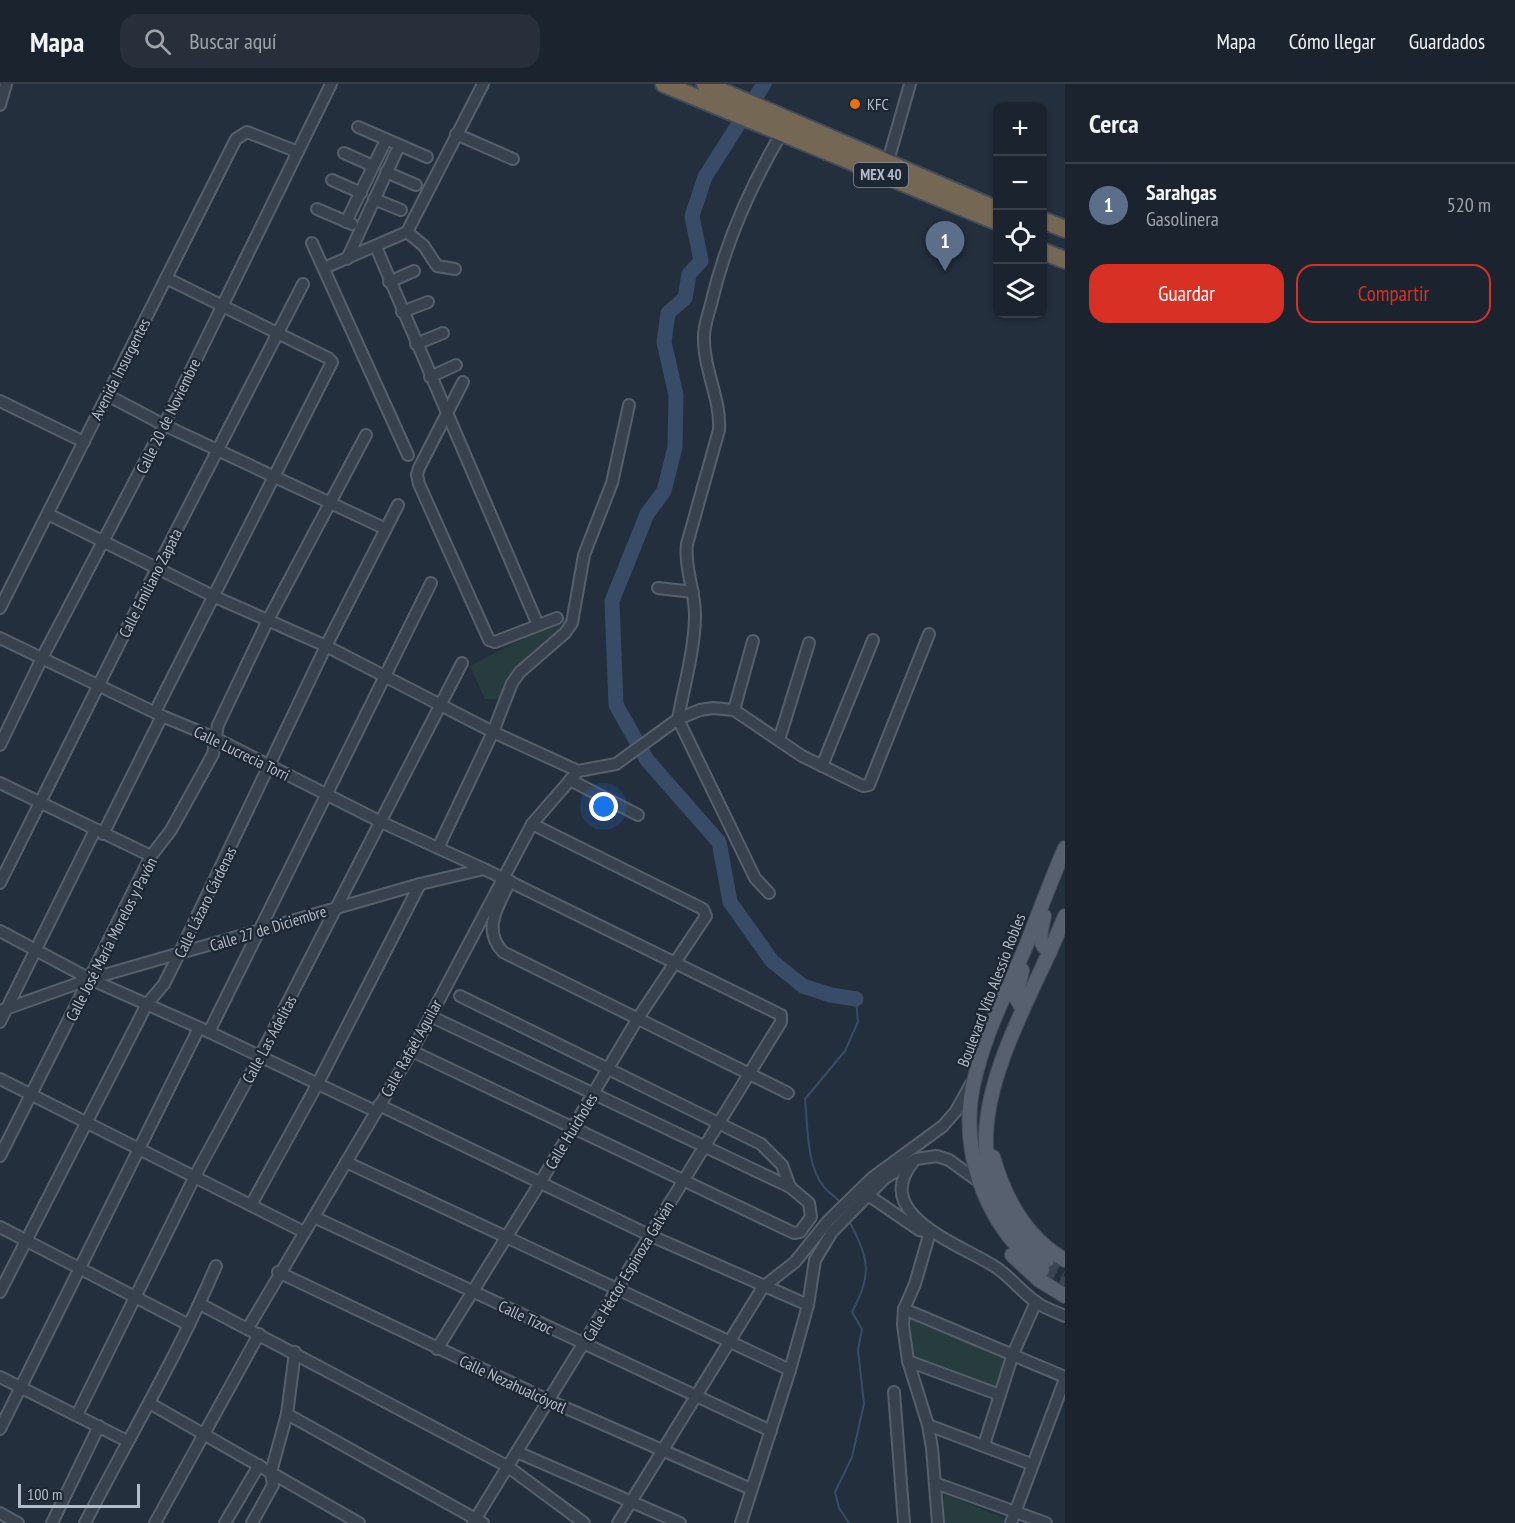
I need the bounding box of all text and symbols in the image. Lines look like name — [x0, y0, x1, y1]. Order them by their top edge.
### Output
search box — [120, 14, 540, 68]
text: Mapa — [30, 23, 84, 60]
icon: search — [141, 25, 174, 58]
text: Buscar aquí — [189, 27, 277, 55]
text: Mapa — [1217, 28, 1256, 55]
text: Cómo llegar — [1289, 28, 1376, 55]
text: Guardados — [1409, 28, 1485, 55]
place label: KFC — [867, 94, 889, 114]
marker: KFC — [848, 97, 862, 111]
map controls — [993, 102, 1047, 318]
button: + — [993, 102, 1047, 156]
text: Cerca — [1089, 107, 1139, 140]
button: − — [993, 156, 1047, 210]
road number: MEX 40 — [854, 163, 908, 187]
text: Sarahgas — [1146, 178, 1217, 206]
text: 1 — [1104, 192, 1113, 218]
text: 520 m — [1447, 192, 1491, 218]
text: Gasolinera — [1146, 206, 1219, 232]
button: locate — [993, 210, 1047, 264]
pin: 1 — [926, 222, 964, 271]
button: layers — [993, 264, 1047, 318]
button: Guardar — [1089, 264, 1284, 323]
button: Compartir — [1296, 264, 1491, 323]
street label: Avenida Insurgentes — [86, 315, 154, 423]
street label: Calle 20 de Noviembre — [131, 355, 205, 477]
street label: Calle Emiliano Zapata — [114, 525, 186, 641]
street label: Calle Lucrecia Torri — [191, 721, 293, 785]
your location — [589, 792, 618, 821]
street label: Calle Lázaro Cárdenas — [169, 843, 241, 961]
street label: Calle José María Morelos y Pavón — [61, 854, 161, 1024]
street label: Calle 27 de Diciembre — [207, 901, 329, 955]
street label: Boulevard Vito Alessio Robles — [953, 911, 1029, 1069]
street label: Calle Las Adelitas — [237, 992, 301, 1086]
street label: Calle Rafaél Aguilar — [376, 995, 446, 1100]
street label: Calle Huicholes — [540, 1089, 602, 1173]
street label: Calle Héctor Espinoza Galván — [578, 1197, 678, 1345]
street label: Calle Tízoc — [495, 1296, 557, 1339]
street label: Calle Nezahualcóyotl — [456, 1351, 570, 1418]
scale bar — [18, 1481, 140, 1508]
text: 100 m — [27, 1484, 62, 1504]

